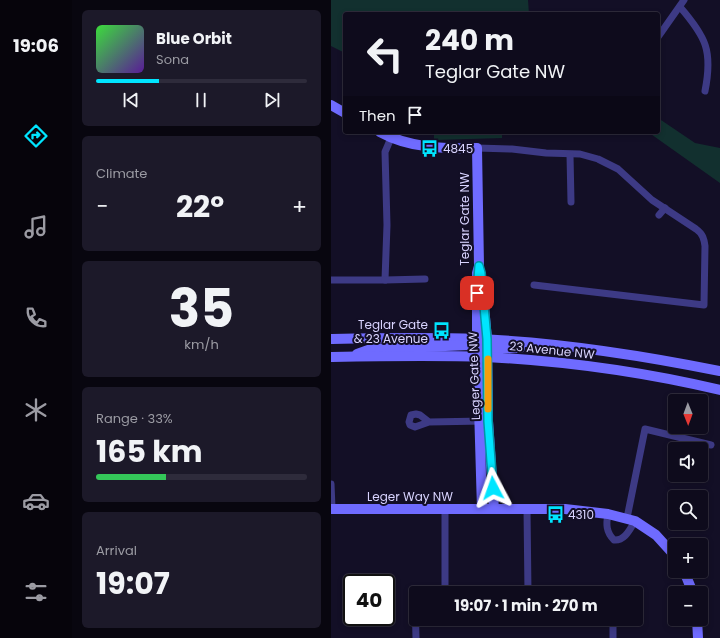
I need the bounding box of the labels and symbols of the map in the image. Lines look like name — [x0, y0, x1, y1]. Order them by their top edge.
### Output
bus stop icon: 4845 — [420, 138, 440, 158]
place label: 4845 — [443, 140, 473, 157]
street label: Teglar Gate NW — [456, 172, 473, 266]
pin — [460, 276, 494, 310]
place label: Teglar Gate & 23 Avenue — [354, 316, 428, 347]
bus stop icon: Teglar Gate & 23 Avenue — [431, 321, 451, 341]
street label: Leger Gate NW — [464, 331, 484, 421]
street label: 23 Avenue NW — [509, 337, 596, 363]
north arrow — [668, 394, 708, 434]
position arrow — [472, 467, 514, 509]
street label: Leger Way NW — [367, 488, 453, 505]
bus stop icon: 4310 — [545, 504, 565, 524]
place label: 4310 — [568, 506, 594, 523]
speed limit sign: 40 — [343, 574, 395, 626]

